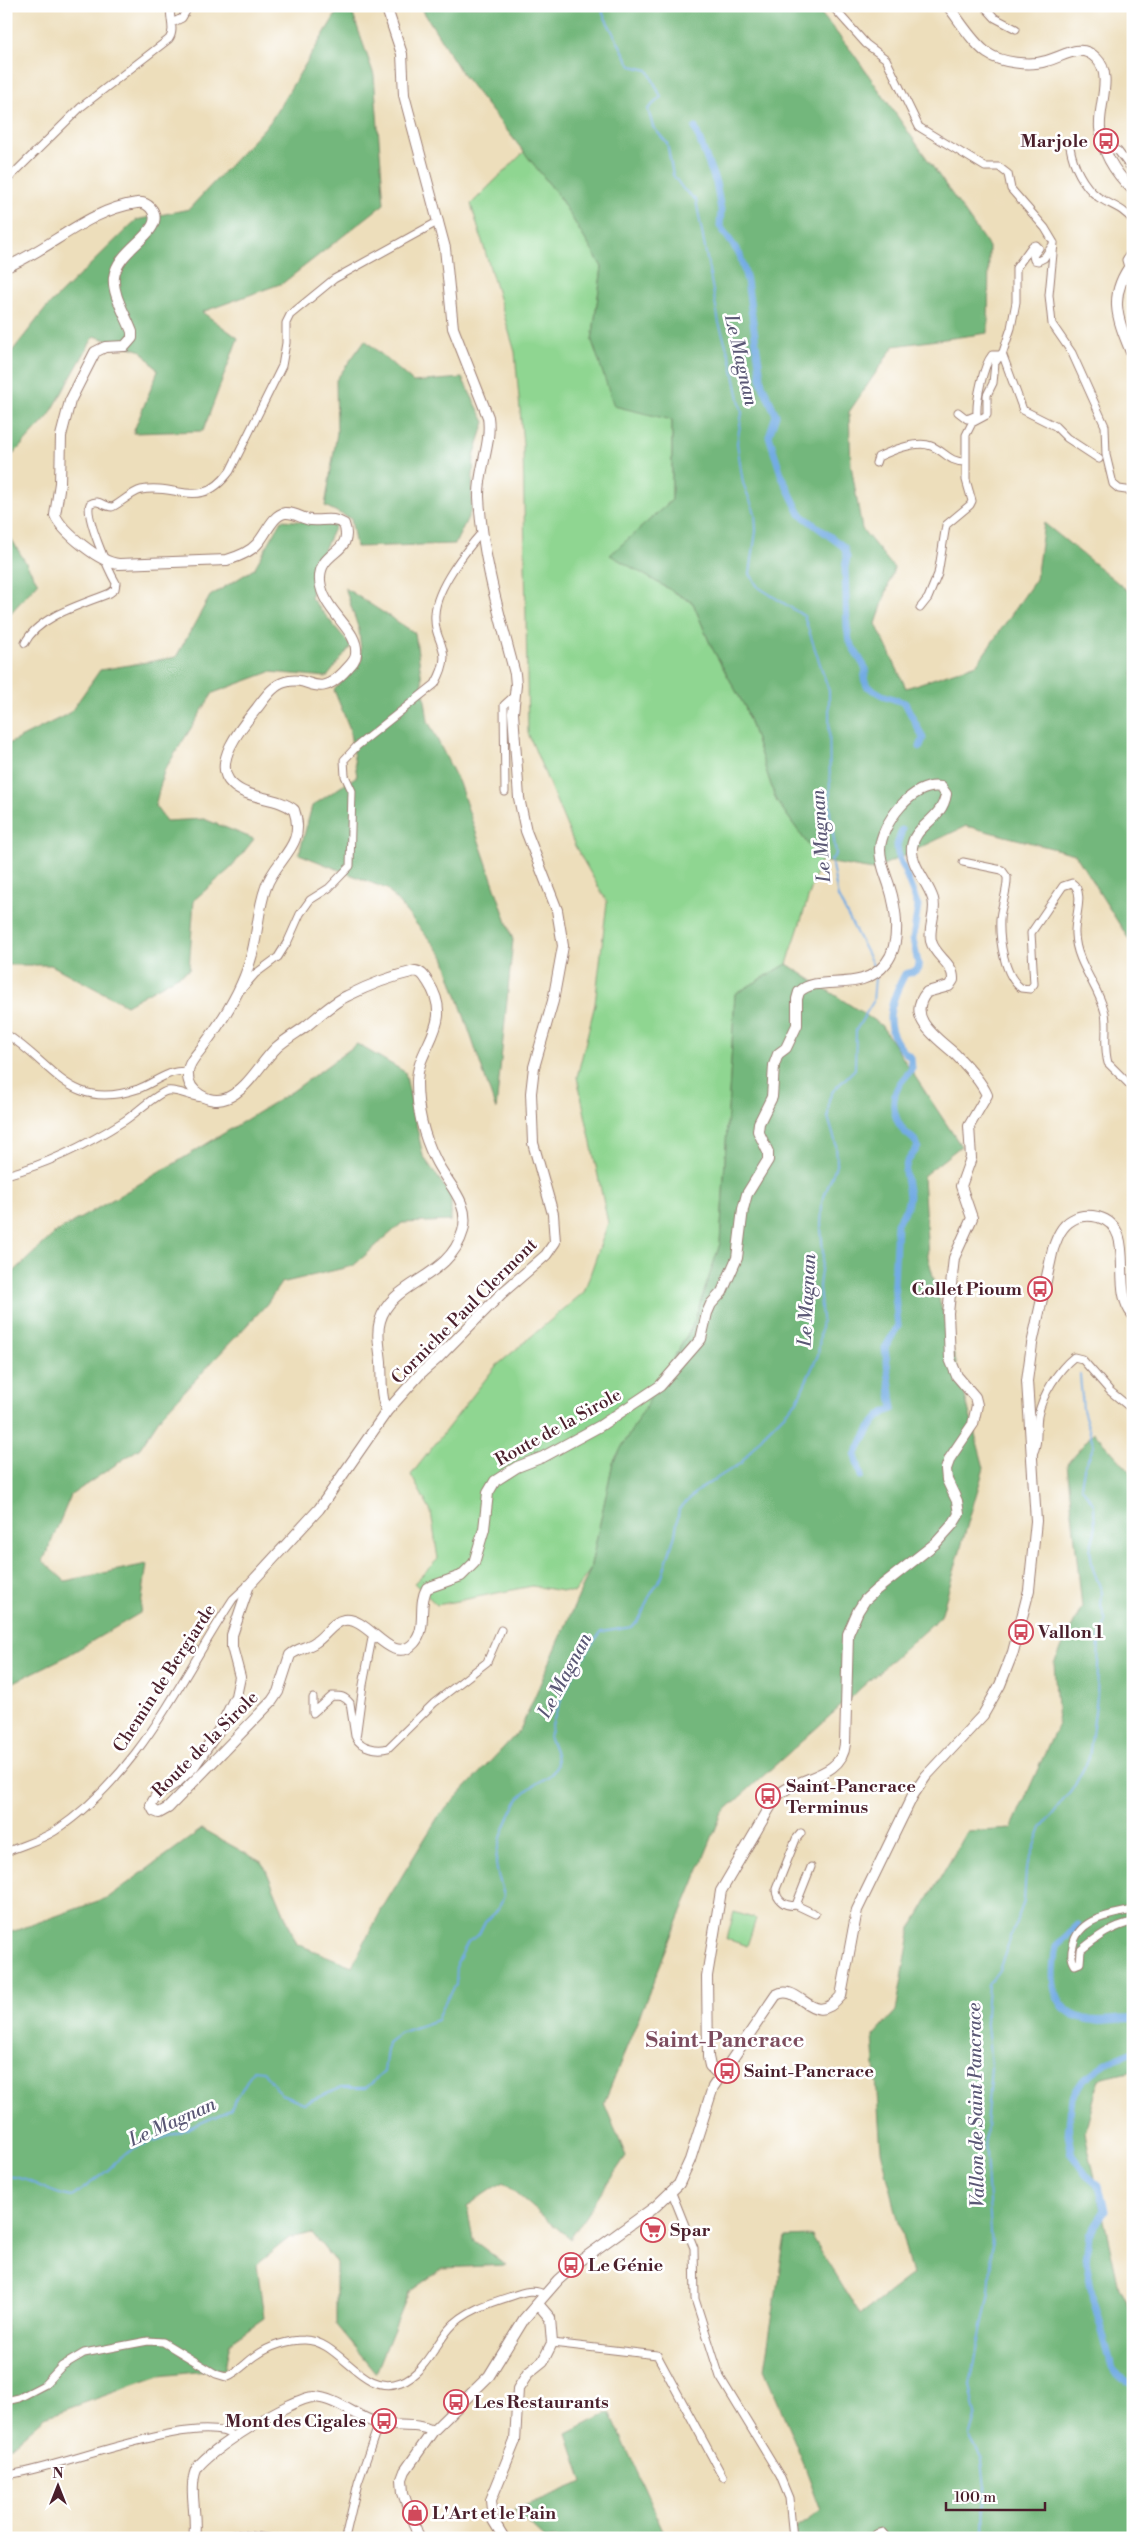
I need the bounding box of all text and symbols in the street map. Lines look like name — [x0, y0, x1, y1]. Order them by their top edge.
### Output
bus stop icon: Marjole — [1093, 128, 1119, 154]
place label: Marjole — [1020, 130, 1088, 153]
water label: Le Magnan — [719, 311, 763, 409]
water label: Le Magnan — [806, 788, 836, 884]
street label: Corniche Paul Clermont — [386, 1233, 543, 1389]
water label: Le Magnan — [793, 1253, 821, 1348]
bus stop icon: Collet Pioum — [1027, 1276, 1053, 1302]
place label: Collet Pioum — [911, 1278, 1023, 1301]
street label: Route de la Sirole — [491, 1383, 626, 1472]
street label: Chemin de Bergiarde — [108, 1600, 221, 1757]
bus stop icon: Vallon 1 — [1008, 1619, 1034, 1645]
place label: Vallon 1 — [1037, 1621, 1104, 1644]
water label: Le Magnan — [532, 1628, 597, 1723]
street label: Route de la Sirole — [147, 1686, 263, 1802]
place label: Saint-Pancrace Terminus — [786, 1775, 916, 1819]
bus stop icon: Saint-Pancrace Terminus — [755, 1783, 781, 1809]
water label: Vallon de Saint Pancrace — [962, 2002, 990, 2208]
district label: Saint-Pancrace — [646, 2027, 805, 2054]
bus stop icon: Saint-Pancrace — [714, 2058, 740, 2084]
place label: Saint-Pancrace — [744, 2060, 874, 2083]
water label: Le Magnan — [124, 2092, 220, 2152]
supermarket icon: Spar — [640, 2217, 666, 2243]
place label: Spar — [670, 2219, 711, 2242]
bus stop icon: Le Génie — [558, 2252, 584, 2278]
place label: Le Génie — [588, 2254, 663, 2277]
bus stop icon: Les Restaurants — [443, 2389, 469, 2415]
place label: Les Restaurants — [474, 2391, 609, 2414]
bus stop icon: Mont des Cigales — [371, 2408, 397, 2434]
place label: Mont des Cigales — [225, 2410, 366, 2433]
north arrow — [32, 2462, 82, 2512]
text: N — [52, 2465, 64, 2483]
scale bar — [946, 2479, 1045, 2511]
text: 100 m — [954, 2488, 996, 2507]
shop icon: L'Art et le Pain — [402, 2500, 428, 2526]
place label: L'Art et le Pain — [432, 2502, 556, 2525]

